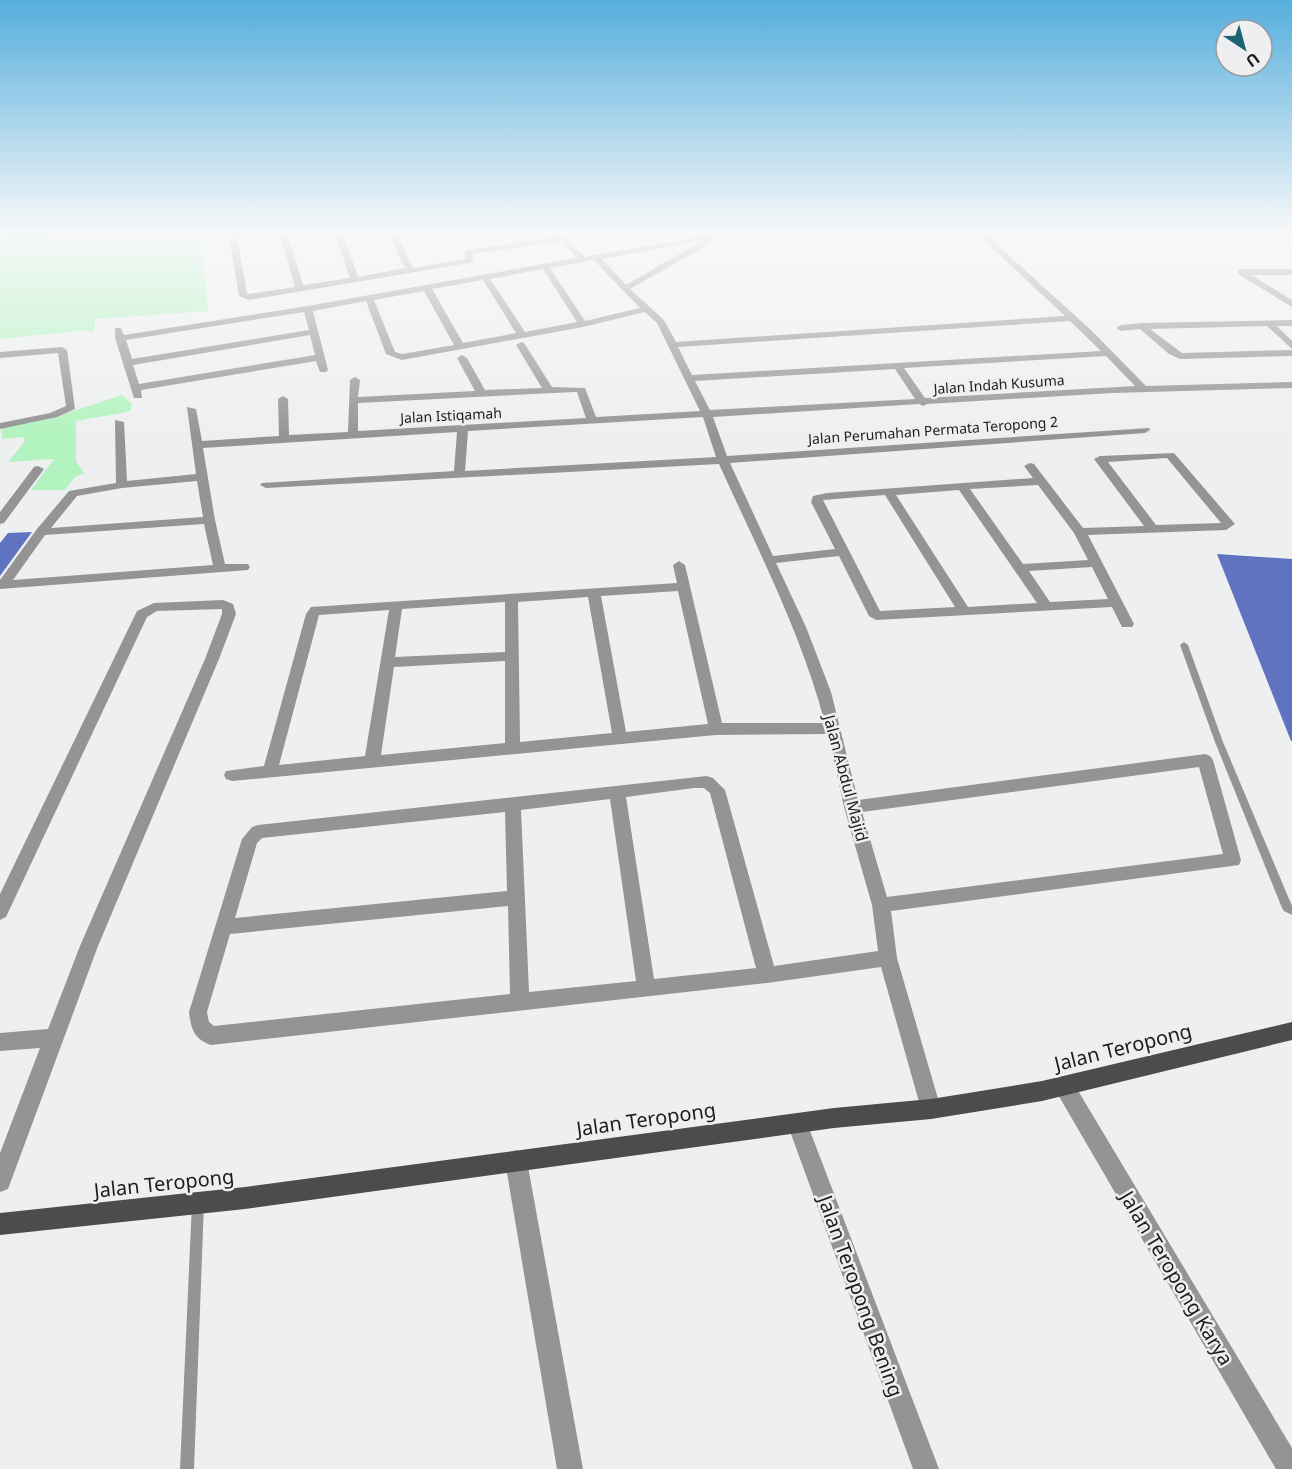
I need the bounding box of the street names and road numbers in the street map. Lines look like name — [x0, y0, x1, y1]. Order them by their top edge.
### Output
street label: Jalan Indah Kusuma — [931, 370, 1065, 398]
street label: Jalan Istiqamah — [398, 403, 502, 427]
street label: Jalan Perumahan Permata Teropong 2 — [806, 412, 1058, 448]
street label: Jalan Abdul Majid — [818, 710, 873, 844]
street label: Jalan Teropong — [1050, 1017, 1194, 1078]
street label: Jalan Teropong — [573, 1096, 718, 1142]
street label: Jalan Teropong — [91, 1162, 235, 1204]
street label: Jalan Teropong Karya — [1113, 1184, 1240, 1370]
street label: Jalan Teropong Bening — [811, 1190, 910, 1400]

